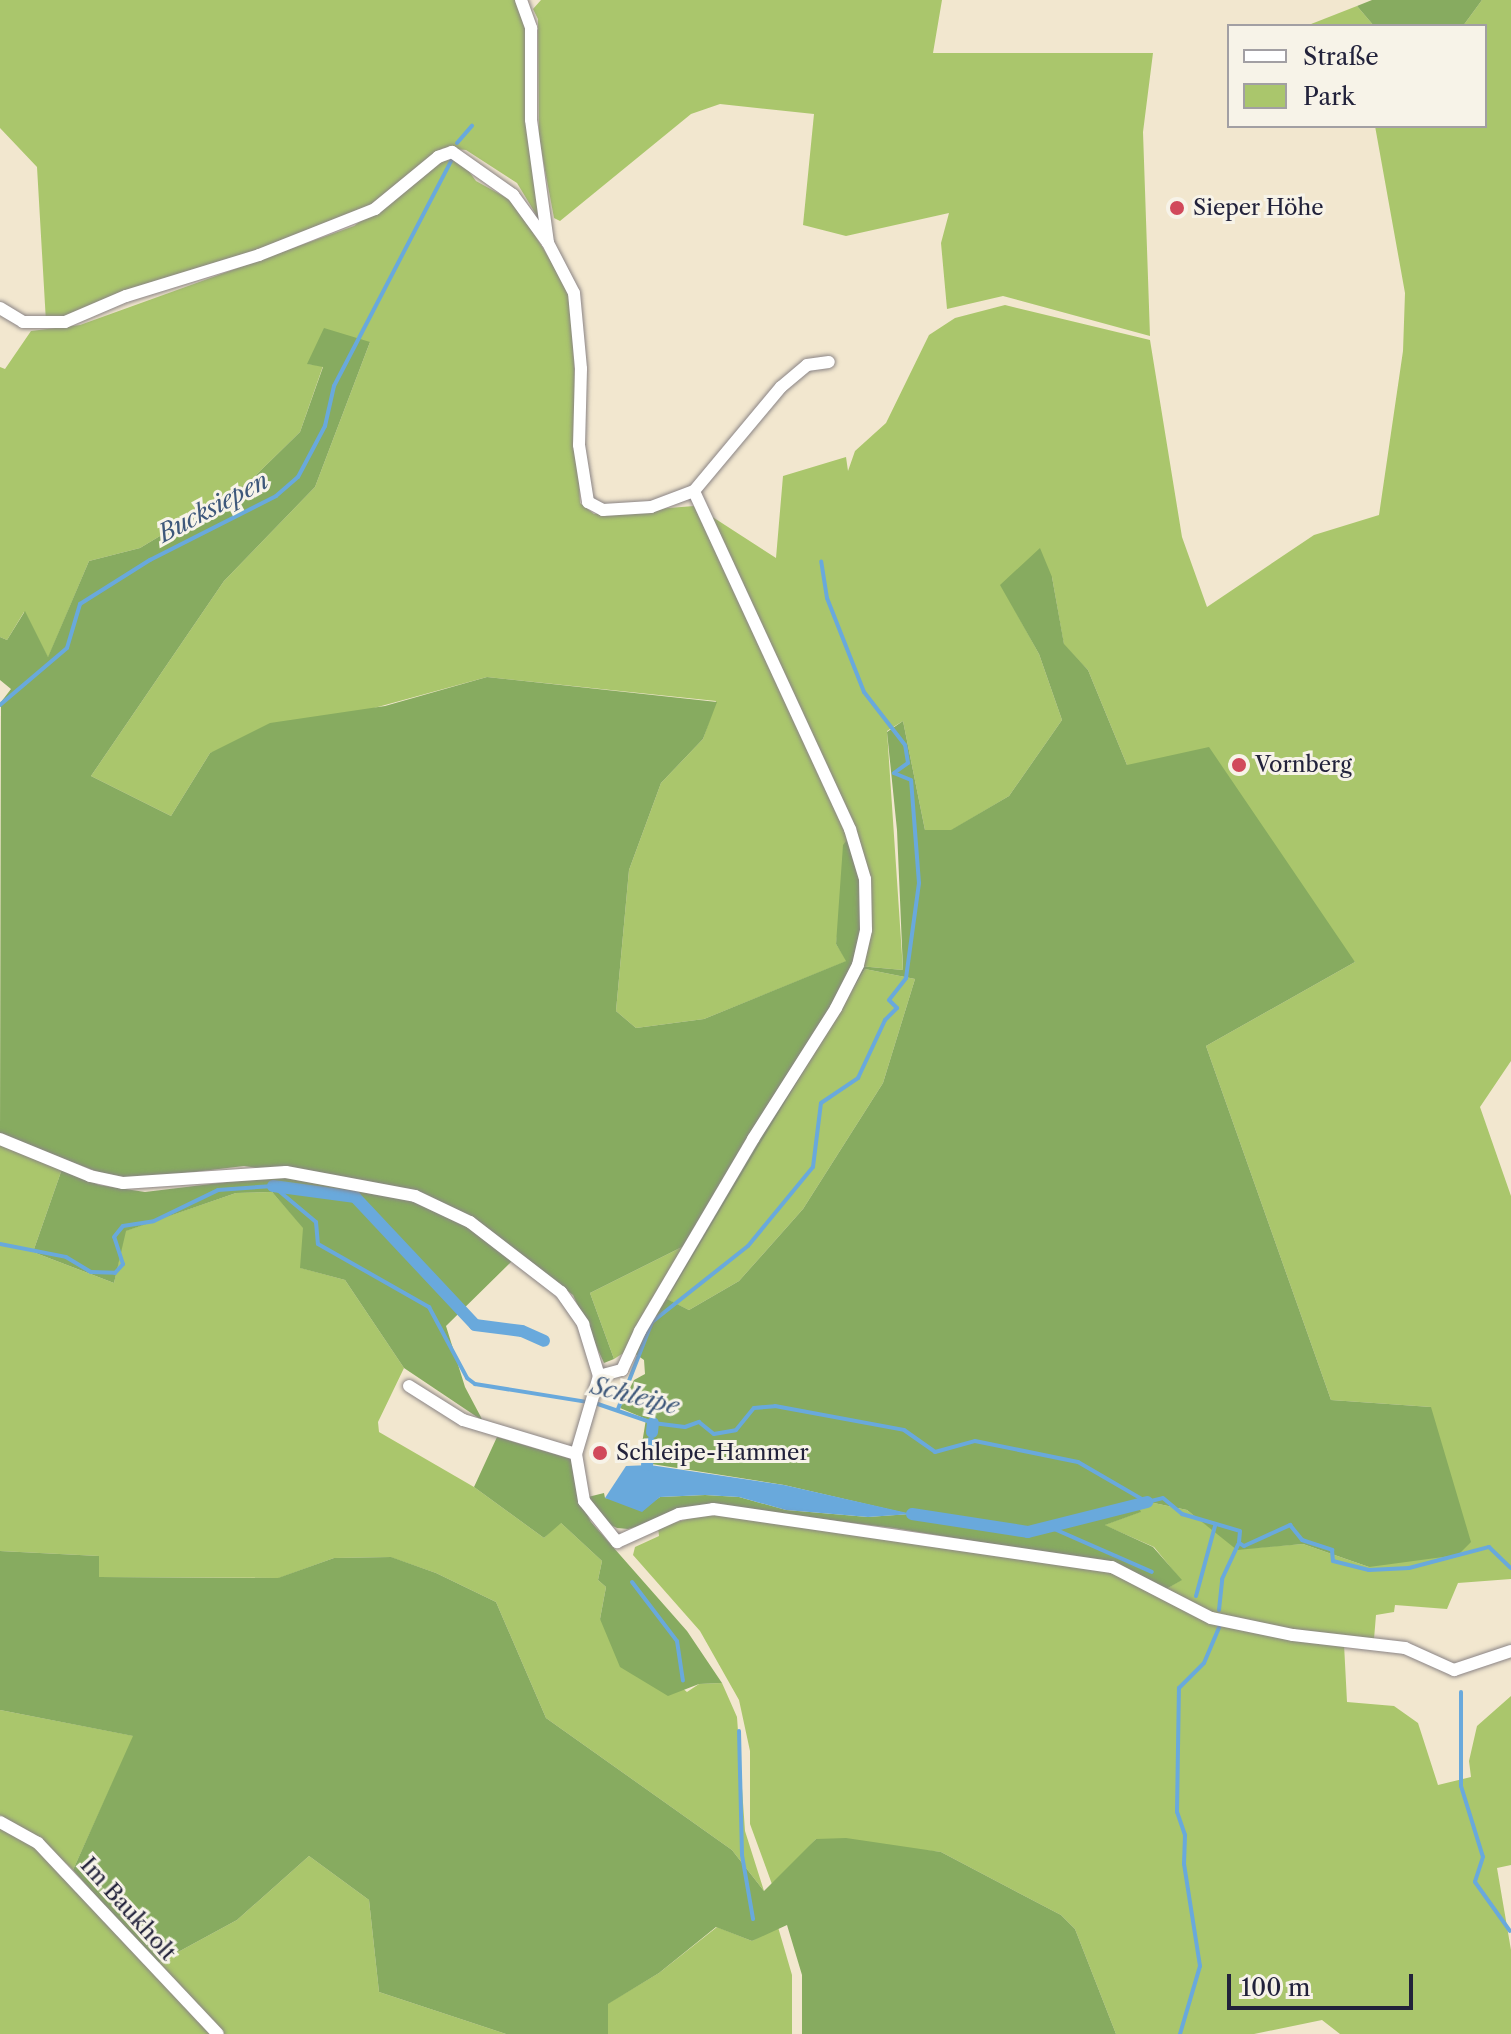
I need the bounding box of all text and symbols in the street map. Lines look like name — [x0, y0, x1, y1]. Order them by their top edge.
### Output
legend — [1227, 24, 1487, 128]
text: Straße — [1303, 42, 1379, 71]
text: Park — [1303, 82, 1355, 111]
place label: Sieper Höhe — [1193, 195, 1324, 221]
marker: Sieper Höhe — [1168, 199, 1186, 217]
water label: Bucksiepen — [153, 466, 273, 548]
place label: Vornberg — [1255, 752, 1352, 778]
marker: Vornberg — [1230, 756, 1248, 774]
water label: Schleipe — [588, 1371, 682, 1421]
place label: Schleipe-Hammer — [616, 1440, 809, 1466]
marker: Schleipe-Hammer — [591, 1444, 609, 1462]
street label: Im Baukholt — [75, 1852, 181, 1966]
scale bar — [1231, 1958, 1417, 2008]
text: 100 m — [1241, 1973, 1310, 2002]

